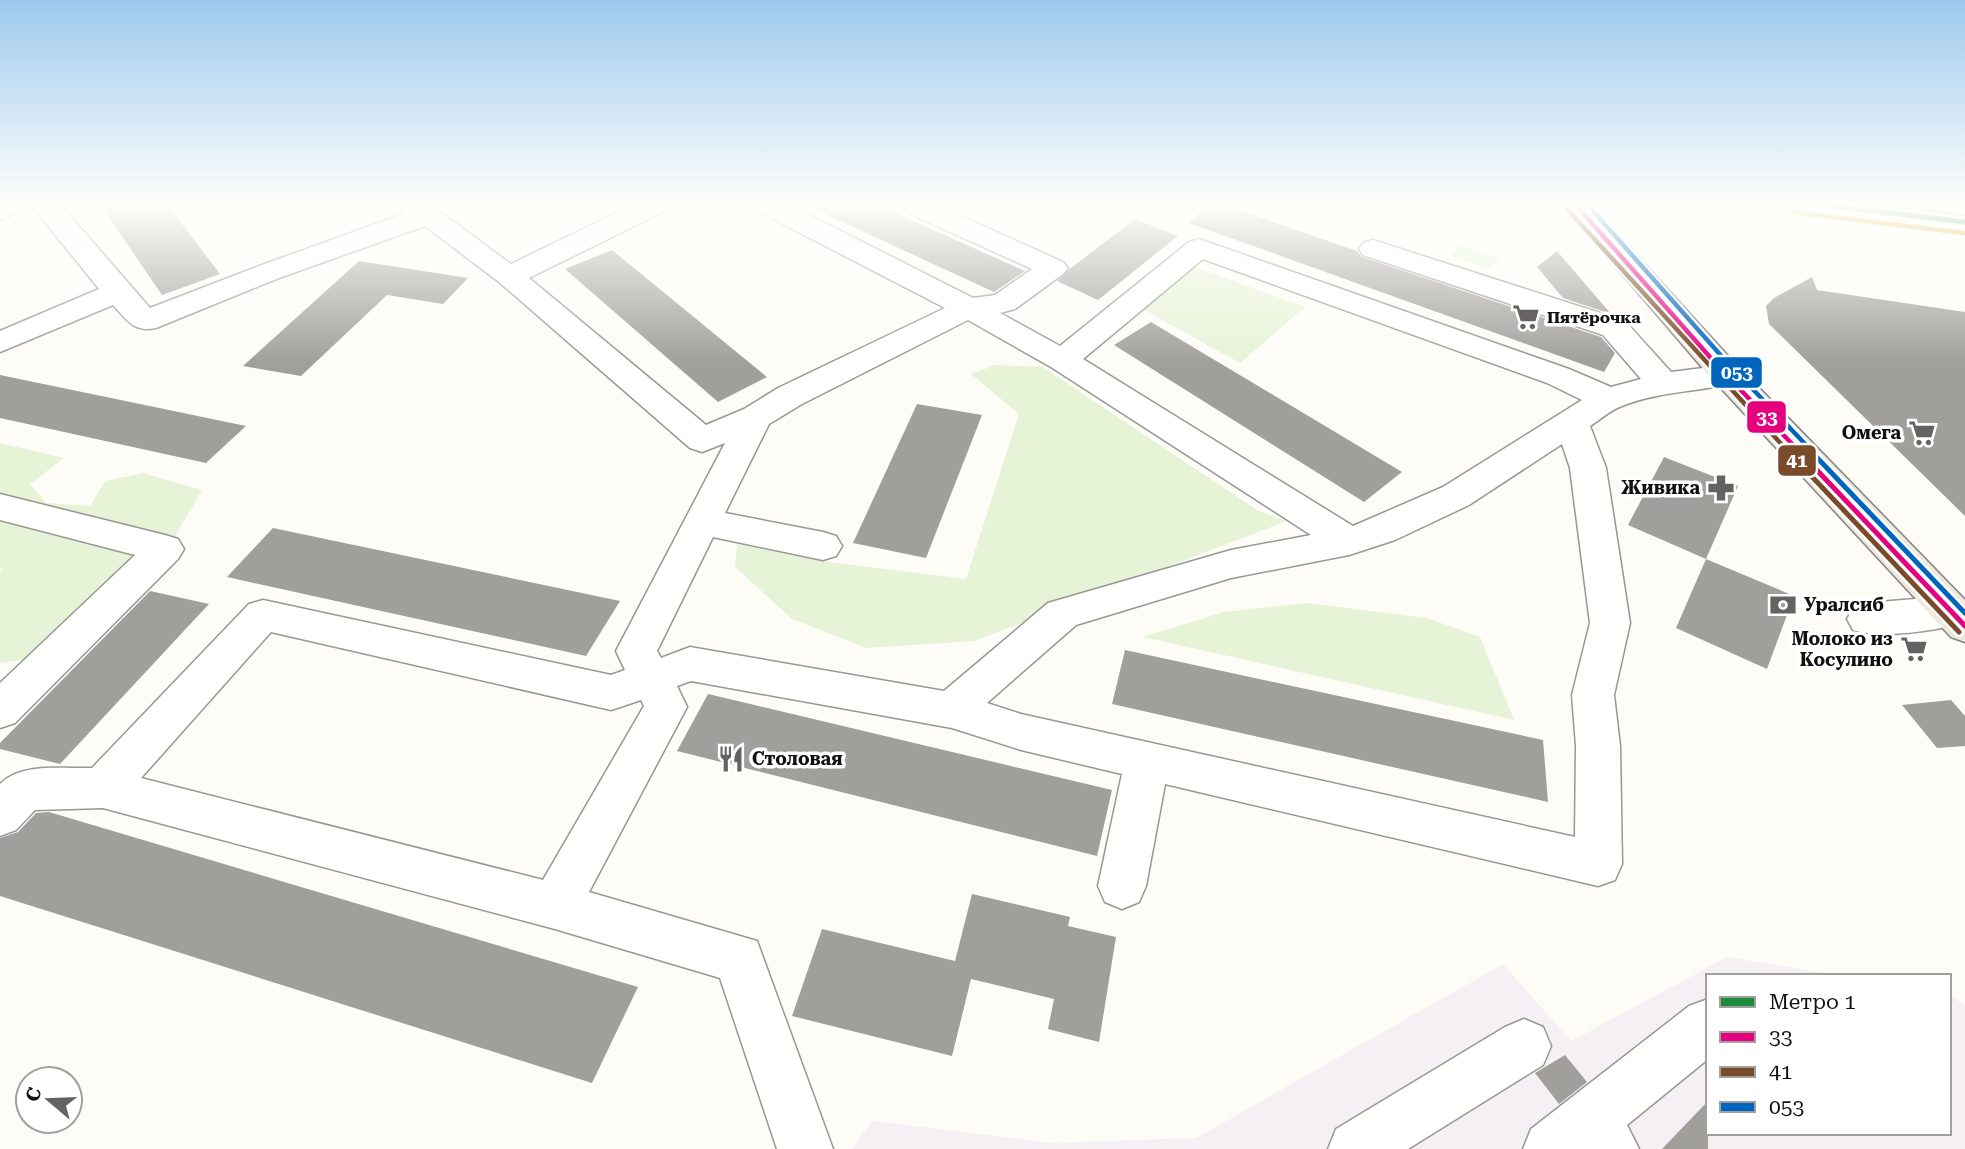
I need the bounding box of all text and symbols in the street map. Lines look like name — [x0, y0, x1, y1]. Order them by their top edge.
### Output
supermarket icon: Пятёрочка — [1511, 302, 1541, 332]
place label: Пятёрочка — [1547, 308, 1641, 327]
line badge: 053 — [1710, 356, 1763, 389]
text: 053 — [1721, 361, 1753, 384]
line badge: 33 — [1746, 400, 1787, 434]
text: 33 — [1756, 406, 1778, 429]
supermarket icon: Омега — [1907, 418, 1937, 448]
place label: Омега — [1842, 422, 1901, 443]
line badge: 41 — [1777, 444, 1817, 477]
text: 41 — [1786, 449, 1808, 472]
pharmacy icon: Живика — [1706, 473, 1736, 503]
place label: Живика — [1621, 477, 1700, 498]
bank icon: Уралсиб — [1768, 590, 1798, 620]
place label: Уралсиб — [1804, 594, 1884, 615]
place label: Молоко из Косулино — [1791, 628, 1893, 670]
supermarket icon: Молоко из Косулино — [1899, 634, 1929, 664]
restaurant icon: Столовая — [716, 744, 746, 774]
place label: Столовая — [752, 748, 843, 769]
legend — [1706, 974, 1951, 1135]
text: Метро 1 — [1769, 990, 1856, 1014]
text: 33 — [1769, 1025, 1793, 1049]
text: 41 — [1769, 1060, 1793, 1084]
north arrow — [14, 1065, 84, 1135]
text: С — [20, 1085, 46, 1105]
text: 053 — [1769, 1095, 1804, 1119]

